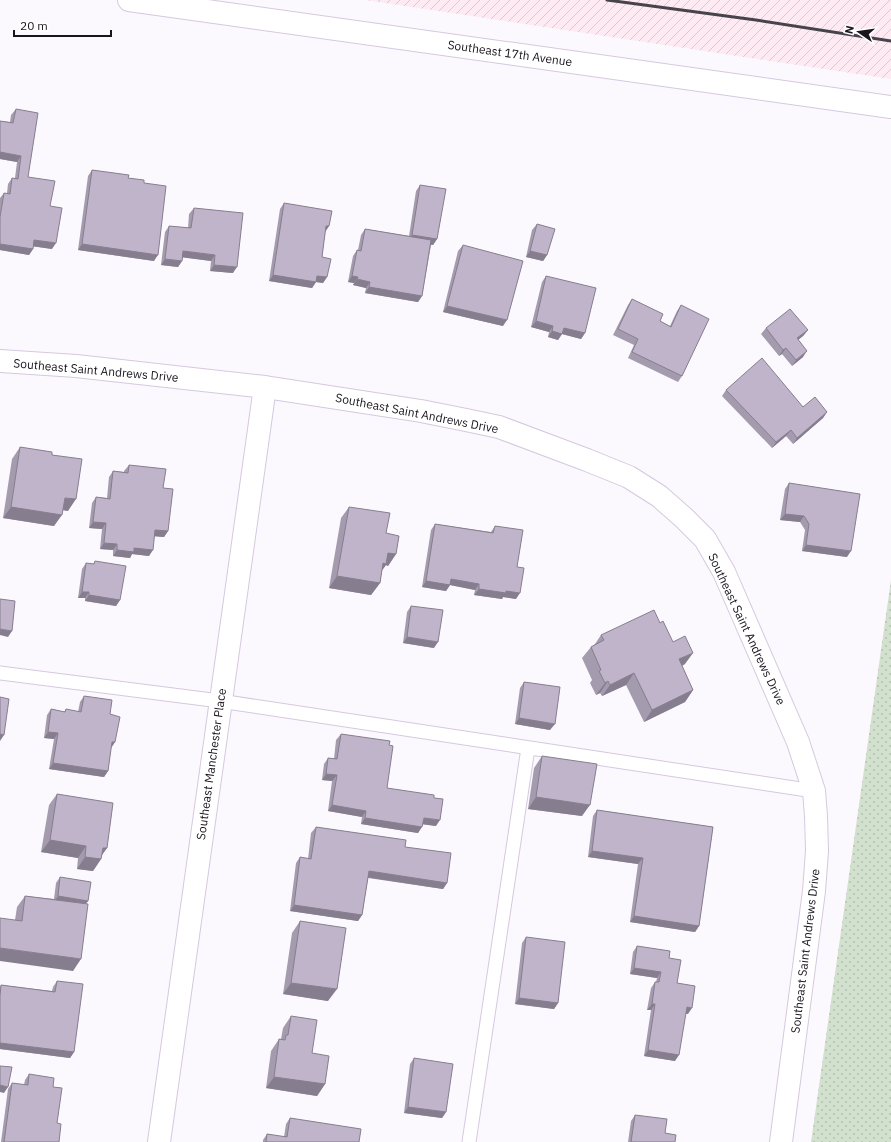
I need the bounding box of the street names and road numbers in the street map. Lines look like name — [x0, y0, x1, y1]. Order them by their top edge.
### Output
street label: Southeast 17th Avenue — [447, 37, 574, 69]
street label: Southeast Saint Andrews Drive — [13, 355, 180, 385]
street label: Southeast Saint Andrews Drive — [334, 390, 500, 436]
street label: Southeast Saint Andrews Drive — [705, 551, 789, 708]
street label: Southeast Manchester Place — [193, 687, 229, 841]
street label: Southeast Saint Andrews Drive — [787, 867, 823, 1034]

